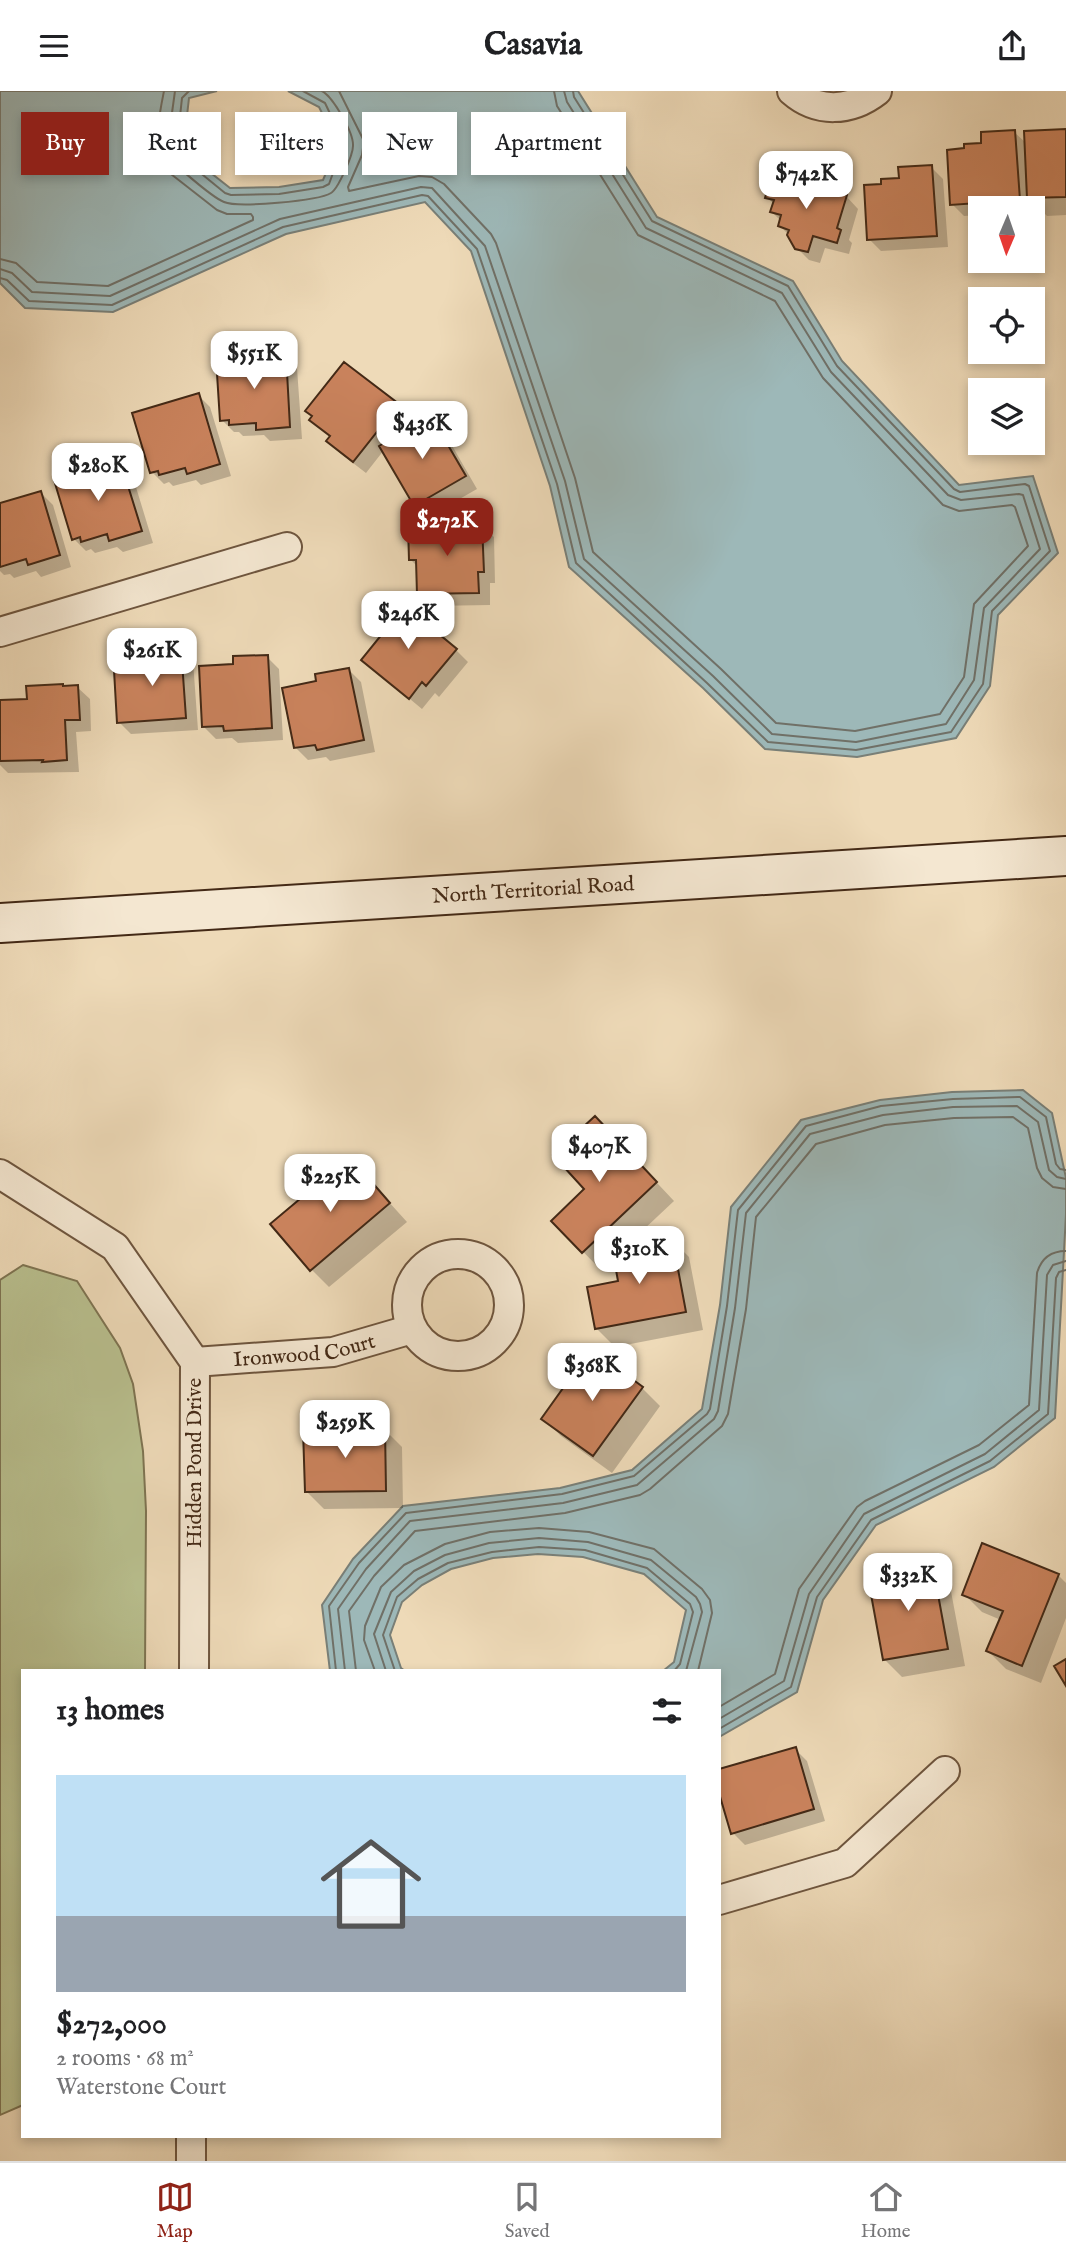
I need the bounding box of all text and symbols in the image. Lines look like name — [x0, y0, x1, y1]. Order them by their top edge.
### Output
text: Casavia — [484, 25, 582, 66]
icon: menu — [35, 27, 73, 65]
icon: share — [993, 27, 1031, 65]
chip: Buy — [21, 112, 109, 175]
chip: Rent — [123, 112, 221, 175]
chip: Filters — [235, 112, 348, 175]
chip: New — [362, 112, 457, 175]
chip: Apartment — [471, 112, 626, 175]
pin: $742K — [757, 151, 855, 211]
text: $742K — [775, 159, 837, 188]
north arrow — [968, 196, 1045, 273]
map controls — [968, 196, 1045, 455]
button: locate — [968, 287, 1045, 364]
pin: $551K — [205, 331, 303, 391]
text: $551K — [227, 339, 281, 368]
button: layers — [968, 378, 1045, 455]
pin: $436K — [373, 401, 471, 461]
text: $436K — [393, 409, 451, 438]
pin: $280K — [49, 443, 147, 503]
text: $280K — [68, 451, 128, 480]
pin: $272K — [398, 498, 496, 558]
text: $272K — [416, 506, 478, 535]
pin: $246K — [359, 591, 457, 651]
text: $246K — [377, 599, 439, 628]
pin: $261K — [103, 629, 201, 688]
text: $261K — [123, 636, 181, 665]
street label: North Territorial Road — [431, 871, 636, 911]
pin: $407K — [550, 1125, 648, 1184]
text: $407K — [568, 1132, 630, 1161]
pin: $225K — [281, 1155, 379, 1214]
text: $225K — [300, 1162, 360, 1191]
pin: $310K — [590, 1227, 688, 1286]
text: $310K — [610, 1234, 668, 1263]
street label: Ironwood Court — [232, 1328, 379, 1374]
pin: $368K — [543, 1343, 641, 1403]
text: $368K — [564, 1351, 620, 1380]
street label: Hidden Pond Drive — [182, 1378, 209, 1548]
pin: $259K — [296, 1401, 394, 1460]
text: $259K — [316, 1408, 374, 1437]
pin: $332K — [859, 1553, 957, 1613]
text: $332K — [879, 1561, 937, 1590]
text: 13 homes — [56, 1692, 164, 1730]
icon: filters — [648, 1692, 686, 1730]
icon: home — [308, 1821, 434, 1947]
text: $272,000 — [56, 2006, 167, 2044]
text: 2 rooms · 68 m² — [56, 2044, 194, 2073]
text: Waterstone Court — [56, 2073, 226, 2102]
tab: Map — [156, 2178, 194, 2244]
tab: Saved — [505, 2178, 550, 2244]
tab: Home — [861, 2178, 910, 2244]

